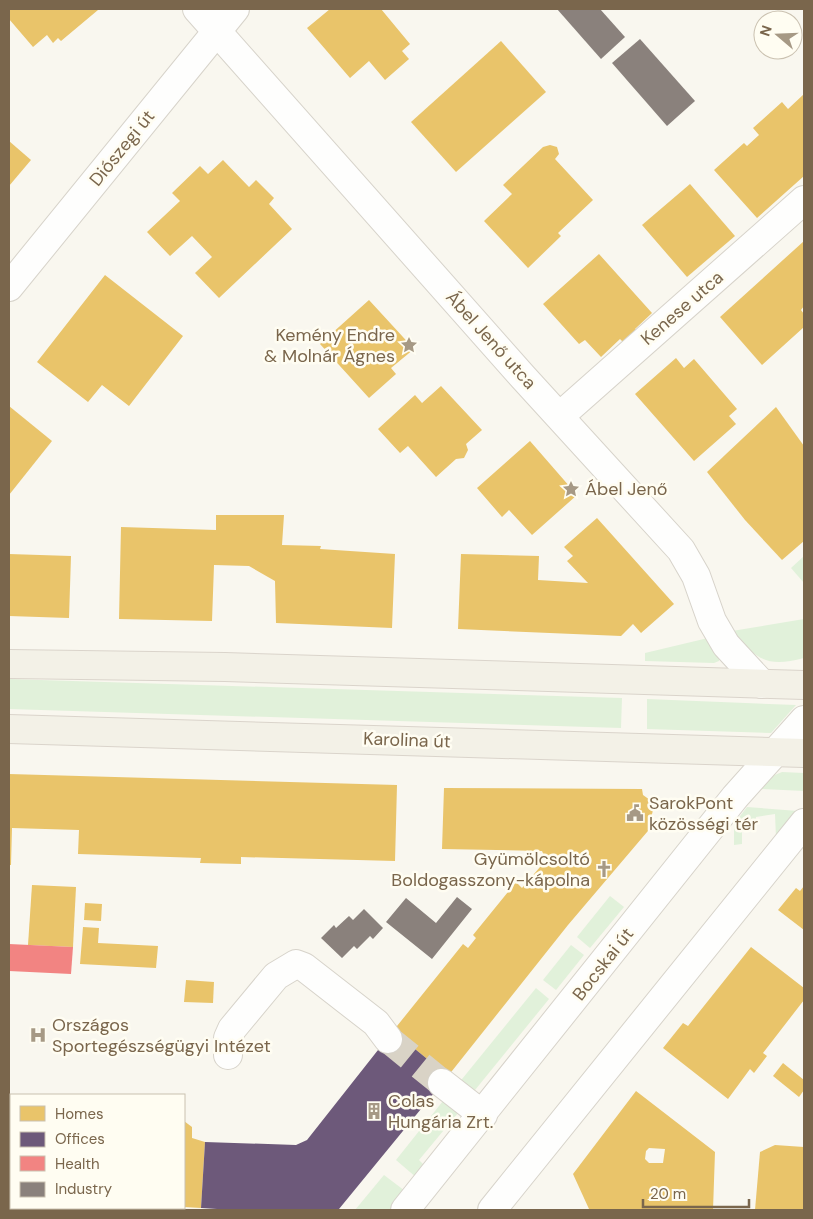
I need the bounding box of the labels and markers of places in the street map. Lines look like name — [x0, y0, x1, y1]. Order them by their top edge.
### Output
place label: Kemény Endre & Molnár Ágnes — [264, 323, 395, 368]
place icon: Kemény Endre & Molnár Ágnes — [399, 335, 419, 355]
place label: Ábel Jenő — [585, 477, 668, 501]
place icon: Ábel Jenő — [561, 479, 581, 499]
place label: SarokPont közösségi tér — [649, 791, 758, 836]
public building icon: SarokPont közösségi tér — [625, 803, 645, 823]
place label: Gyümölcsoltó Boldogasszony-kápolna — [391, 847, 590, 892]
church icon: Gyümölcsoltó Boldogasszony-kápolna — [594, 859, 614, 879]
place label: Országos Sportegészségügyi Intézet — [52, 1013, 271, 1058]
hospital icon: Országos Sportegészségügyi Intézet — [28, 1025, 48, 1045]
place label: Colas Hungária Zrt. — [388, 1089, 493, 1134]
building icon: Colas Hungária Zrt. — [364, 1101, 384, 1121]

